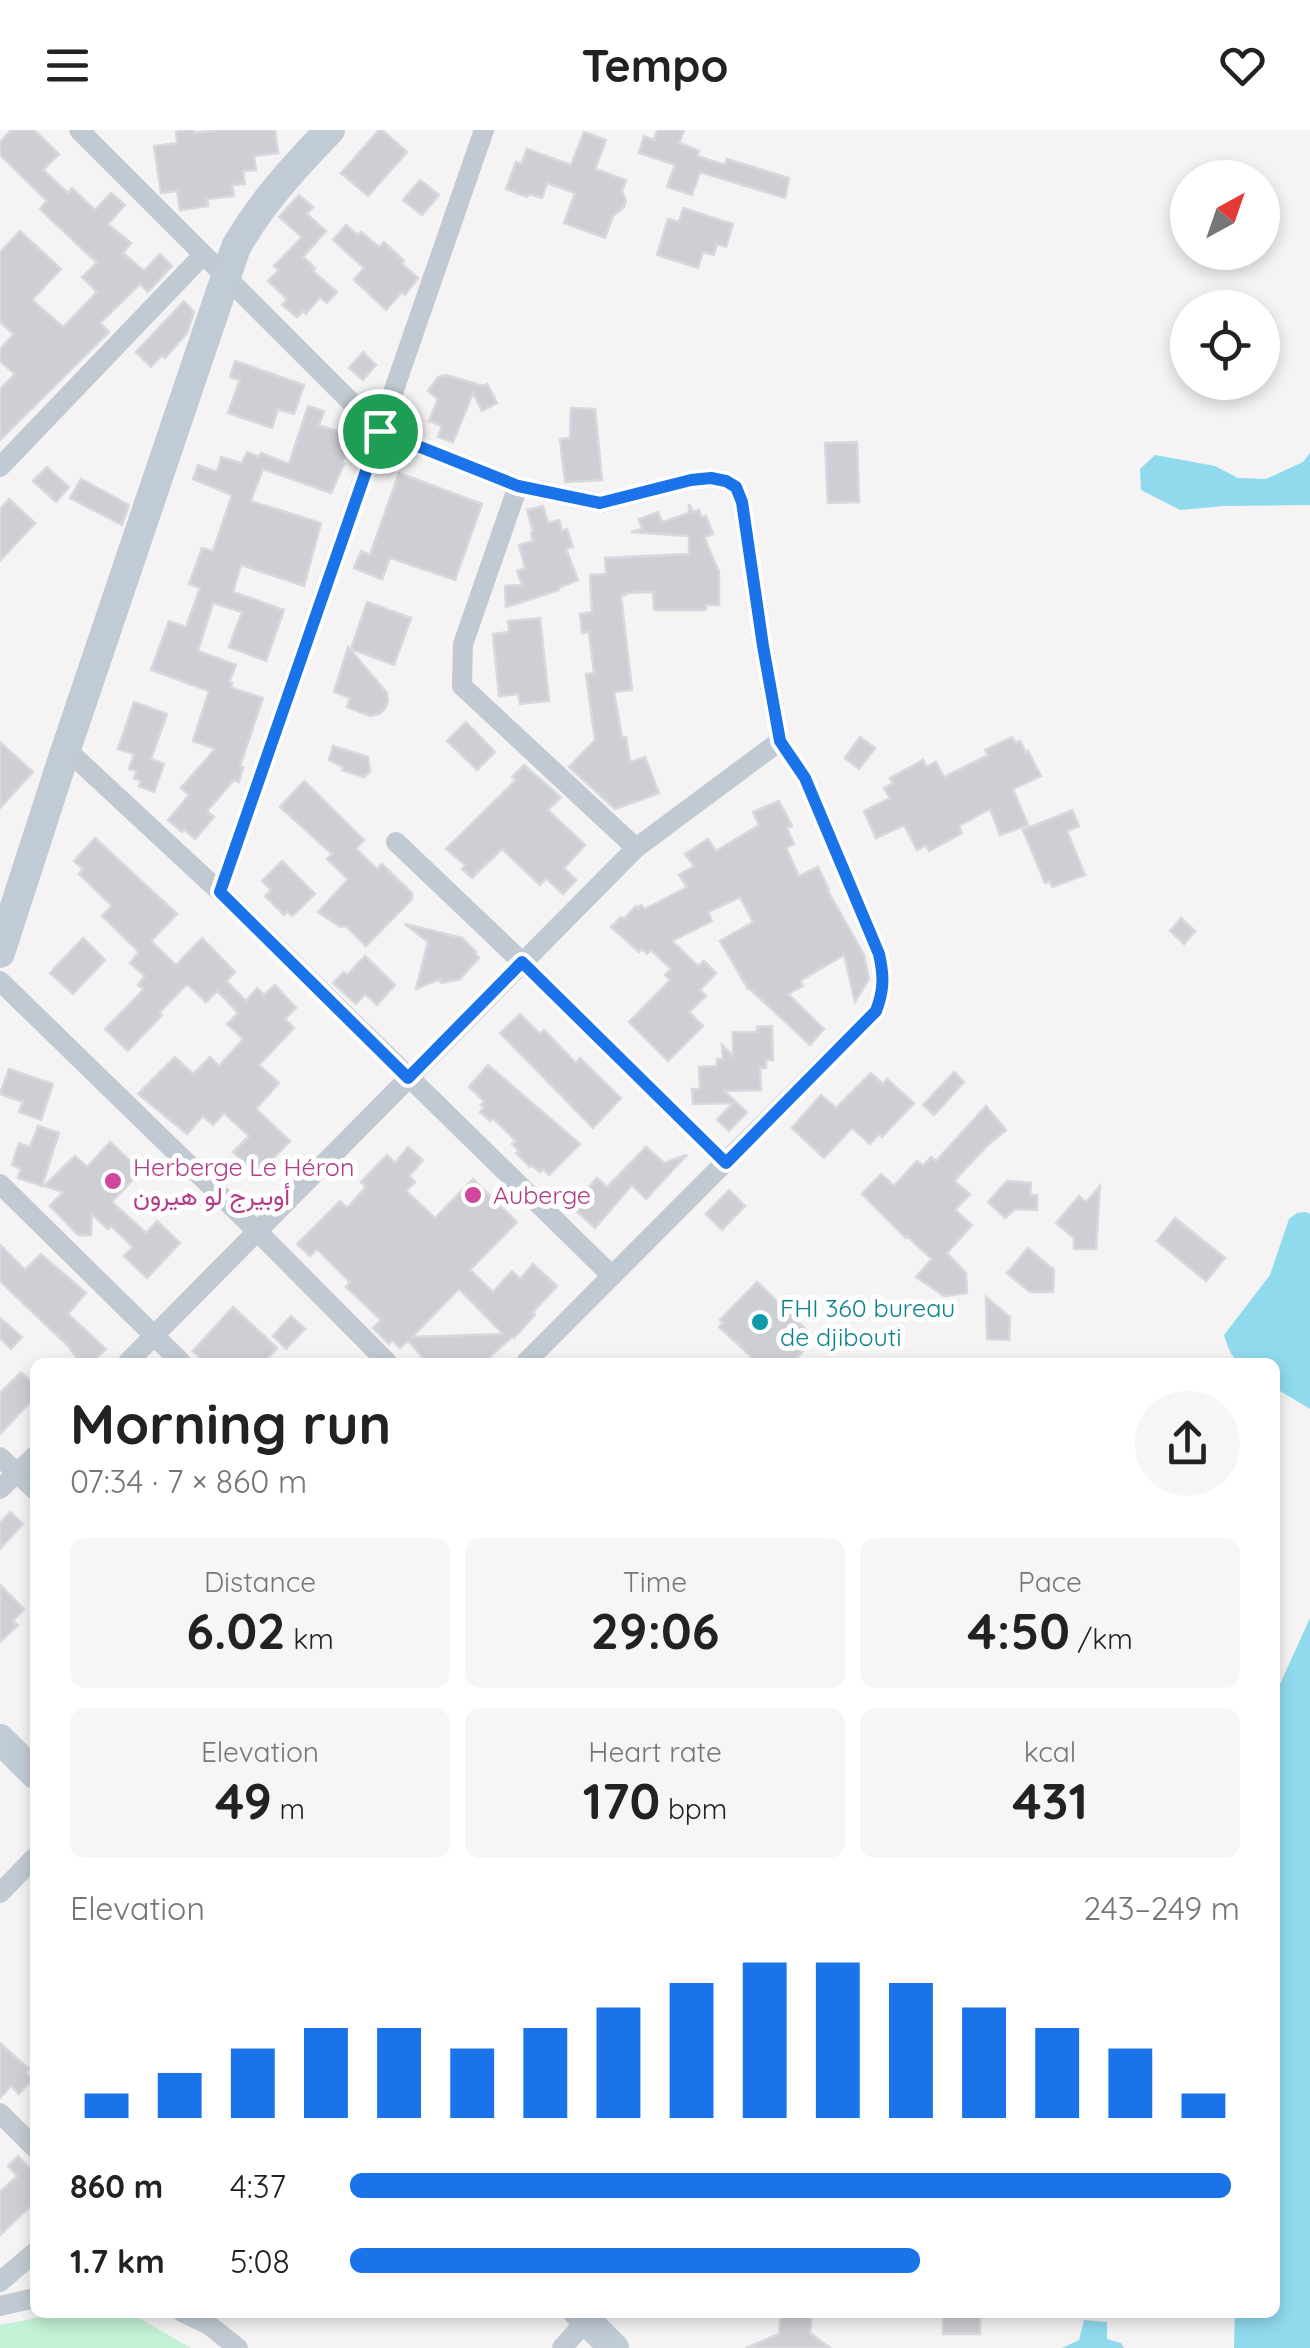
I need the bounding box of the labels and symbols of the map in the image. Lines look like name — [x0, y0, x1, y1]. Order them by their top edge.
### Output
north arrow — [1170, 160, 1280, 270]
pin — [338, 389, 423, 474]
place label: Herberge Le Héron أوبيرج لو هيرون — [133, 1151, 354, 1213]
marker: Herberge Le Héron أوبيرج لو هيرون — [102, 1170, 124, 1192]
place label: Auberge — [493, 1179, 591, 1210]
marker: Auberge — [462, 1184, 484, 1206]
place label: FHI 360 bureau de djibouti — [780, 1292, 955, 1352]
marker: FHI 360 bureau de djibouti — [749, 1311, 771, 1333]

